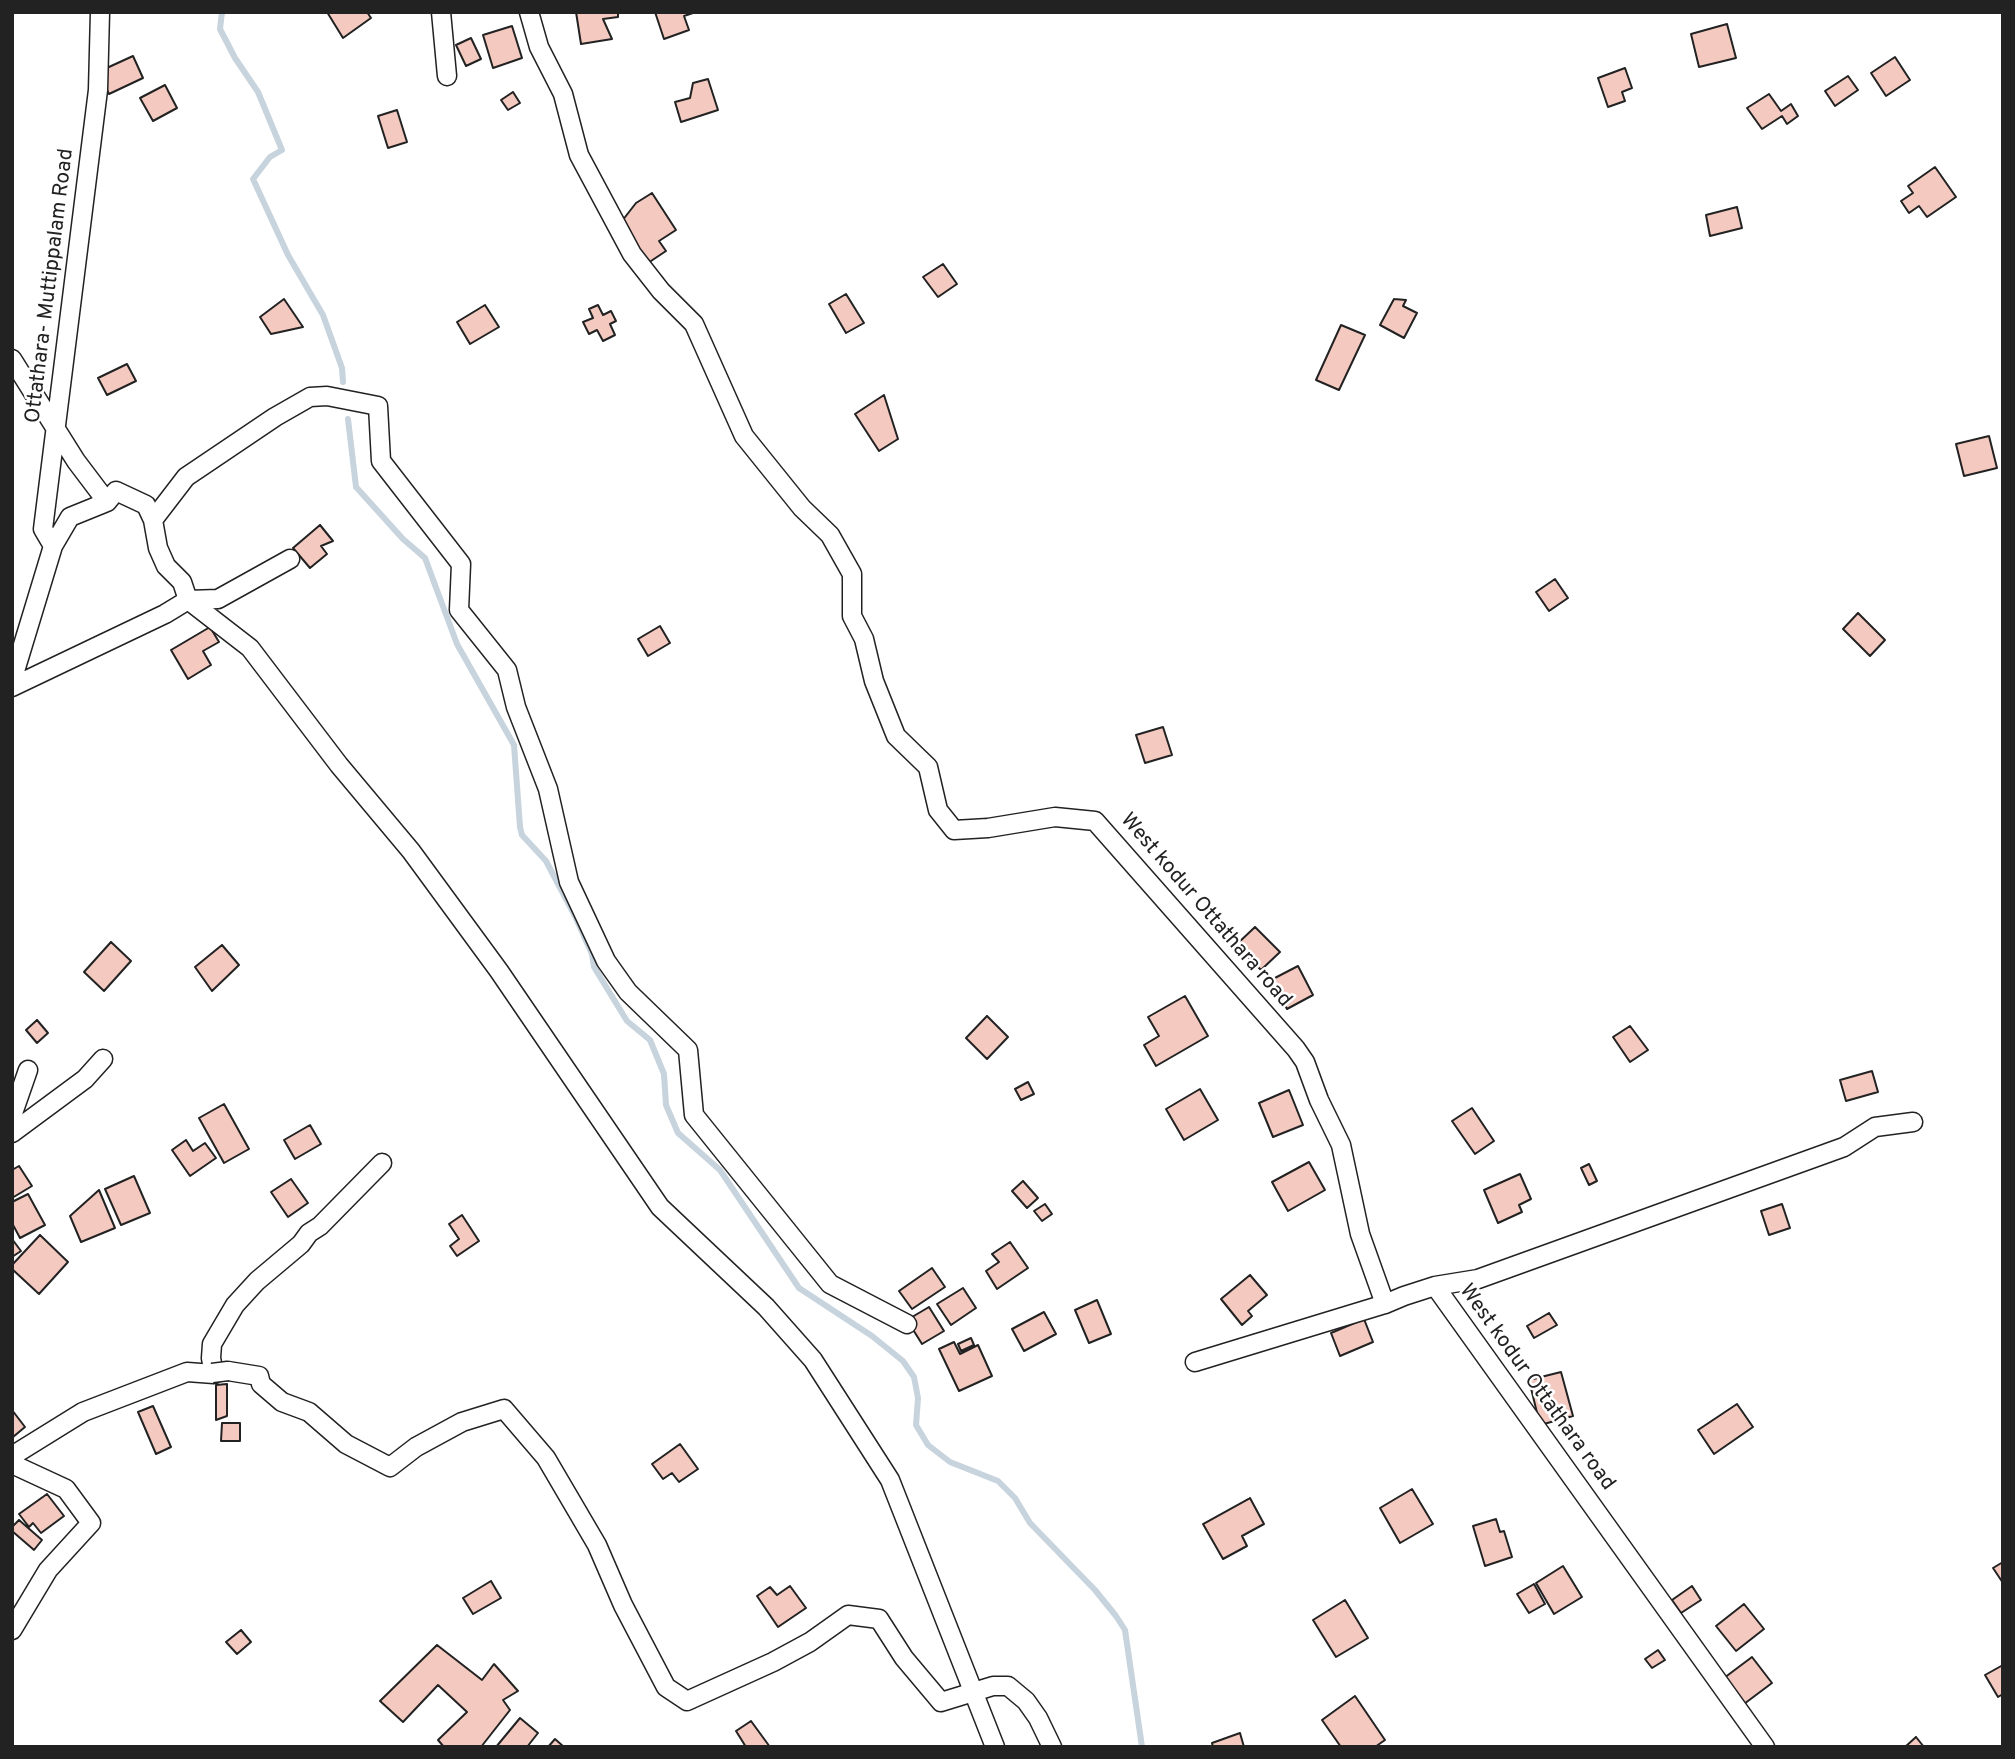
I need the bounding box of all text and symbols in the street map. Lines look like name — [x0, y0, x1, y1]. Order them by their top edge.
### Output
street label: Ottathara- Muttippalam Road — [22, 147, 80, 425]
street label: West kodur Ottathara road — [1114, 809, 1296, 1013]
street label: West kodur Ottathara road — [1453, 1280, 1619, 1496]

